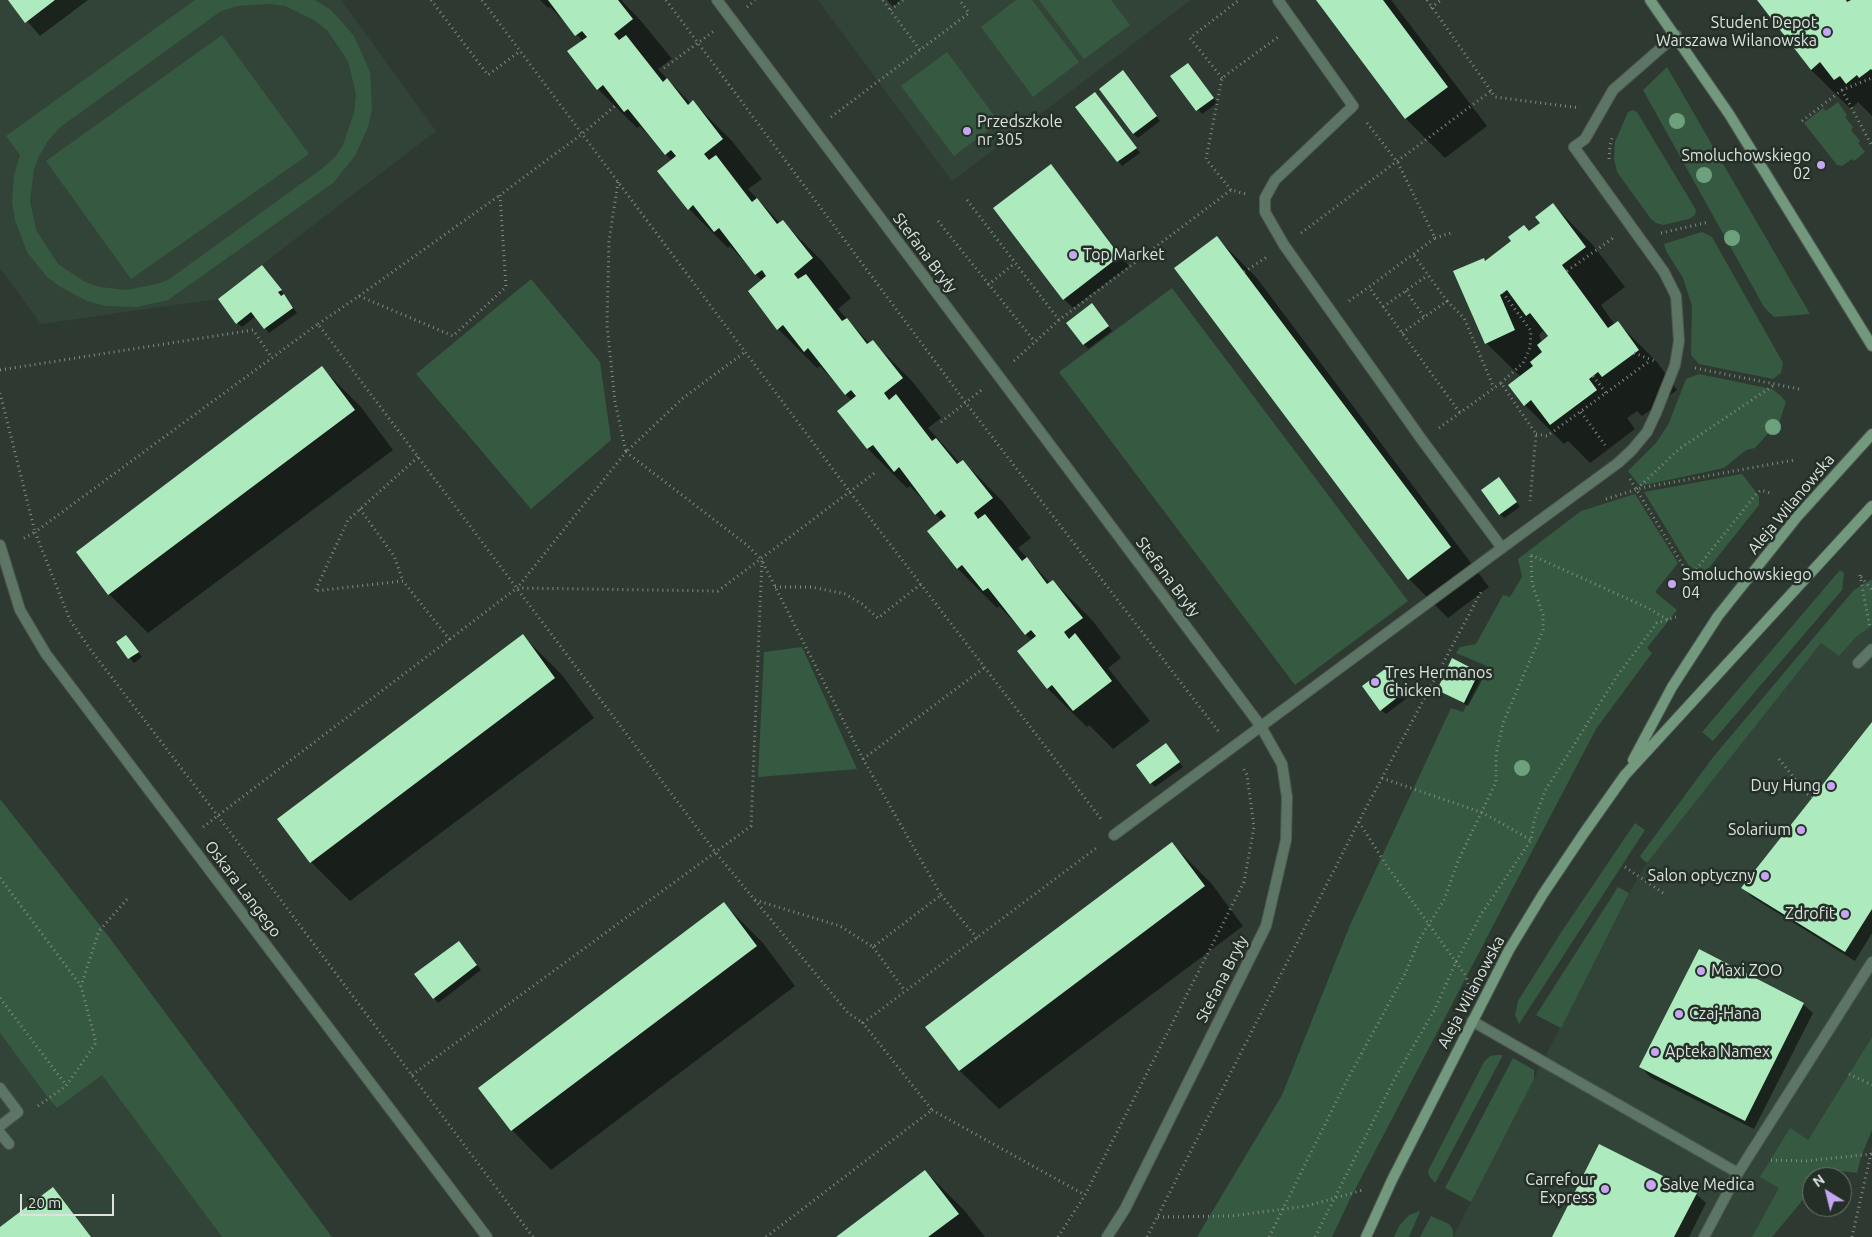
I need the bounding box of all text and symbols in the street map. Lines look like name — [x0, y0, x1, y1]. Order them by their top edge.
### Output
place label: Student Depot Warszawa Wilanowska — [1656, 13, 1817, 51]
marker: Student Depot Warszawa Wilanowska — [1821, 26, 1833, 38]
place label: Przedszkole nr 305 — [977, 112, 1062, 150]
marker: Przedszkole nr 305 — [961, 125, 973, 137]
place label: Smoluchowskiego 02 — [1681, 146, 1811, 184]
marker: Smoluchowskiego 02 — [1815, 159, 1827, 171]
street label: Stefana Bryły — [889, 209, 961, 297]
place label: Top Market — [1083, 245, 1165, 265]
marker: Top Market — [1067, 249, 1079, 261]
street label: Aleja Wilanowska — [1744, 450, 1838, 558]
street label: Stefana Bryły — [1132, 533, 1204, 621]
place label: Smoluchowskiego 04 — [1682, 565, 1812, 603]
marker: Smoluchowskiego 04 — [1666, 578, 1678, 590]
place label: Tres Hermanos Chicken — [1385, 663, 1492, 701]
marker: Tres Hermanos Chicken — [1369, 676, 1381, 688]
place label: Duy Hung — [1751, 776, 1821, 796]
marker: Duy Hung — [1825, 780, 1837, 792]
place label: Solarium — [1728, 820, 1791, 840]
marker: Solarium — [1795, 824, 1807, 836]
street label: Oskara Langego — [201, 837, 285, 941]
place label: Salon optyczny — [1648, 866, 1755, 886]
marker: Salon optyczny — [1759, 870, 1771, 882]
place label: Zdrofit — [1785, 904, 1835, 924]
marker: Zdrofit — [1839, 908, 1851, 920]
street label: Stefana Bryły — [1192, 932, 1252, 1026]
street label: Aleja Wilanowska — [1433, 932, 1509, 1052]
place label: Maxi ZOO — [1711, 961, 1782, 981]
marker: Maxi ZOO — [1695, 965, 1707, 977]
place label: Czaj-Hana — [1689, 1004, 1760, 1024]
marker: Czaj-Hana — [1673, 1008, 1685, 1020]
place label: Apteka Namex — [1665, 1042, 1770, 1062]
marker: Apteka Namex — [1649, 1046, 1661, 1058]
north arrow — [1802, 1167, 1852, 1217]
place label: Carrefour Express — [1525, 1170, 1595, 1208]
text: N — [1810, 1171, 1828, 1190]
place label: Salve Medica — [1662, 1175, 1755, 1195]
marker: Salve Medica — [1644, 1178, 1658, 1192]
marker: Carrefour Express — [1599, 1183, 1611, 1195]
scale bar — [22, 1184, 116, 1216]
text: 20 m — [28, 1194, 61, 1211]

